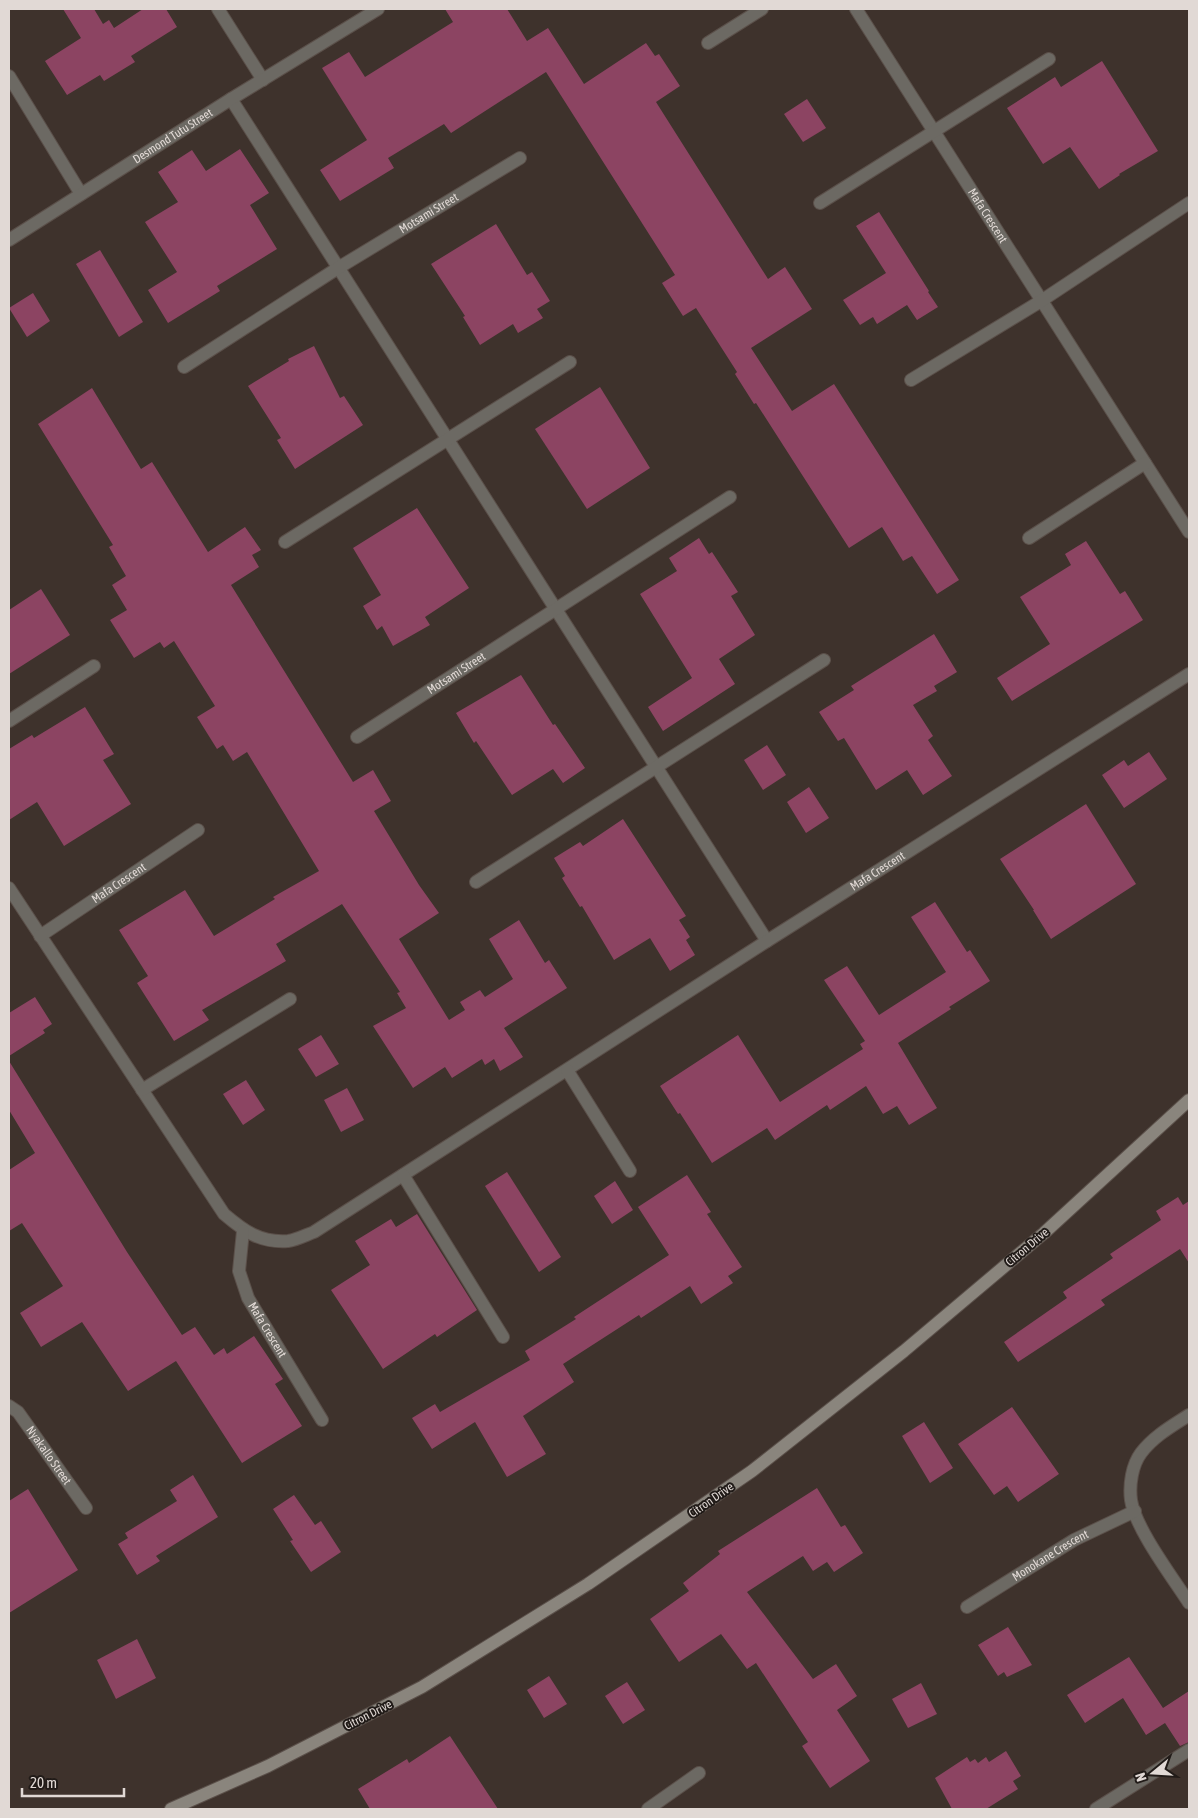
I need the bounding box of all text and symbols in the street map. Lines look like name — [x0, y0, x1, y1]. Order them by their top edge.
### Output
street label: Desmond Tutu Street — [130, 105, 216, 166]
street label: Mafa Crescent — [965, 186, 1010, 246]
street label: Motsami Street — [397, 190, 461, 236]
street label: Motsami Street — [425, 649, 488, 697]
street label: Mafa Crescent — [848, 848, 908, 894]
street label: Mafa Crescent — [89, 860, 149, 906]
street label: Citron Drive — [1003, 1225, 1051, 1269]
street label: Mafa Crescent — [245, 1300, 290, 1361]
street label: Nyakallo Street — [23, 1423, 75, 1488]
street label: Citron Drive — [686, 1479, 736, 1521]
street label: Monokane Crescent — [1010, 1527, 1091, 1584]
street label: Citron Drive — [342, 1697, 394, 1733]
north arrow — [1128, 1748, 1178, 1798]
scale bar — [22, 1766, 125, 1798]
text: N — [1132, 1771, 1150, 1783]
text: 20 m — [30, 1774, 57, 1791]

